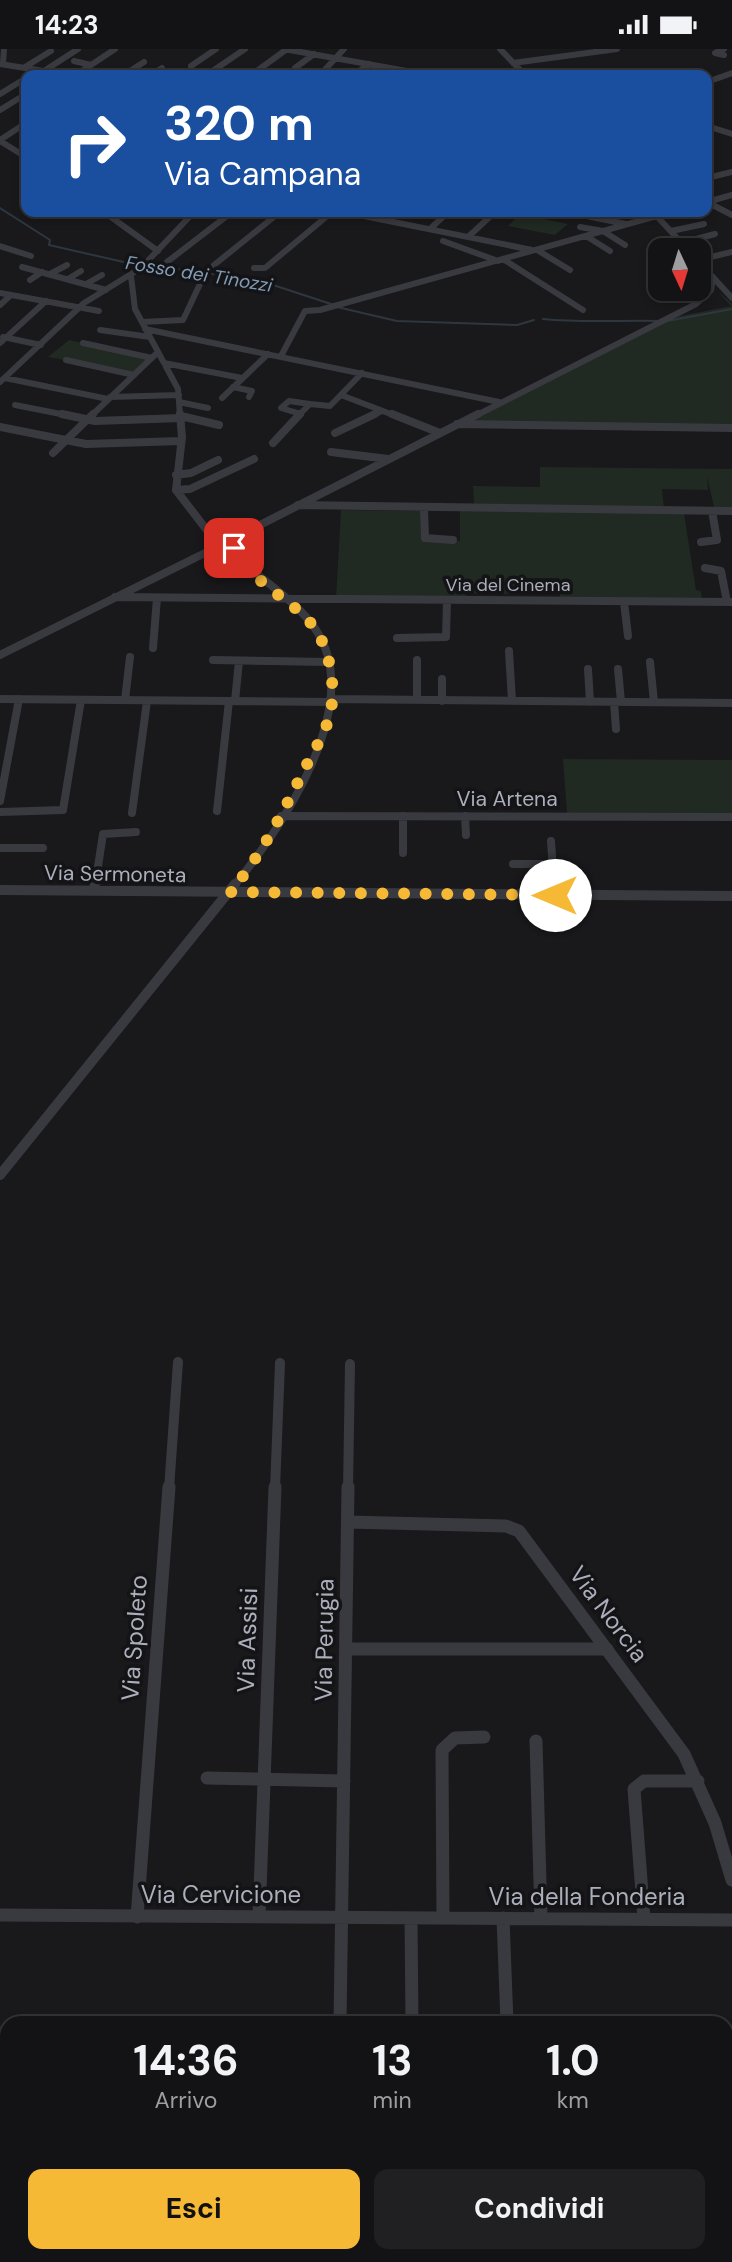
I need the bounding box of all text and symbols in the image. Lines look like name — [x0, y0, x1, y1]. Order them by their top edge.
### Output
text: 14:23 — [35, 8, 99, 42]
text: 320 m — [164, 91, 314, 155]
icon: right — [49, 98, 140, 189]
text: Via Campana — [164, 153, 361, 195]
north arrow — [648, 238, 710, 301]
map controls — [648, 238, 711, 301]
water label: Fosso dei Tinozzi — [124, 250, 275, 298]
pin — [204, 518, 264, 578]
icon: arrive — [215, 529, 253, 567]
street label: Via del Cinema — [446, 573, 570, 597]
street label: Via Artena — [456, 785, 558, 813]
position arrow — [518, 858, 592, 932]
street label: Via Sermoneta — [44, 859, 186, 889]
street label: Via Norcia — [563, 1560, 655, 1668]
street label: Via Spoleto — [114, 1574, 154, 1702]
street label: Via Perugia — [307, 1578, 341, 1702]
street label: Via Assisi — [230, 1587, 264, 1693]
street label: Via Cervicione — [141, 1879, 301, 1910]
street label: Via della Fonderia — [489, 1881, 685, 1912]
text: 14:36 — [133, 2033, 239, 2088]
text: 13 — [372, 2033, 413, 2088]
text: 1.0 — [546, 2033, 600, 2088]
text: Arrivo — [154, 2085, 217, 2115]
text: min — [373, 2085, 412, 2115]
text: km — [557, 2085, 589, 2115]
button: Esci — [28, 2169, 360, 2249]
button: Condividi — [374, 2169, 705, 2249]

